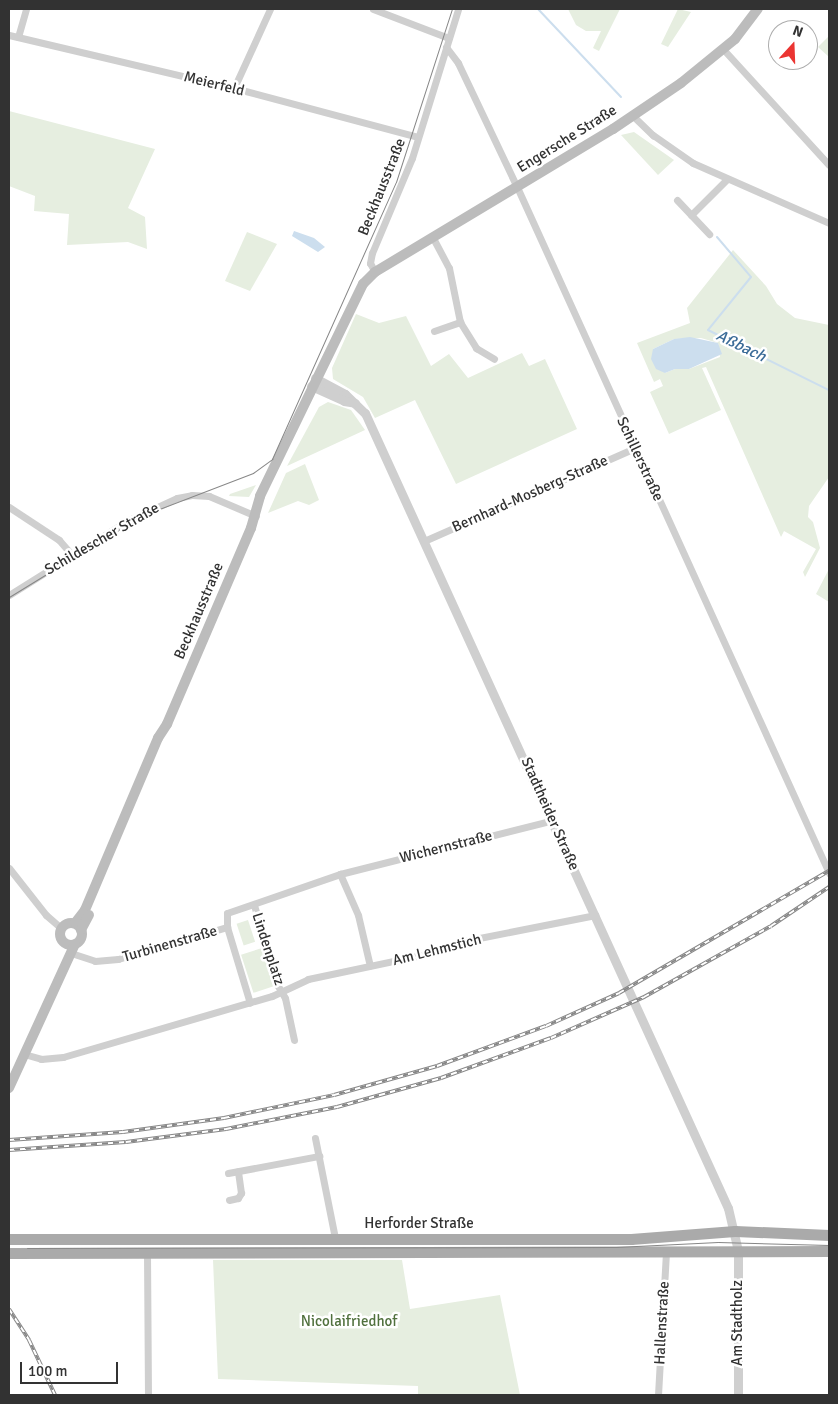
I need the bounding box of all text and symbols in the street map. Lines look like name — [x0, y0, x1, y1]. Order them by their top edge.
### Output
north arrow — [768, 20, 818, 70]
text: N — [790, 22, 805, 41]
street label: Meierfeld — [182, 68, 246, 100]
street label: Engersche Straße — [514, 101, 620, 177]
street label: Beckhausstraße — [354, 136, 410, 238]
water label: Aßbach — [713, 326, 769, 366]
street label: Schillerstraße — [613, 414, 667, 504]
street label: Bernhard-Mosberg-Straße — [449, 451, 611, 537]
street label: Schildescher Straße — [42, 499, 162, 579]
street label: Beckhausstraße — [171, 560, 227, 662]
street label: Stadtheider Straße — [517, 755, 583, 873]
street label: Wichernstraße — [398, 827, 494, 867]
street label: Lindenplatz — [248, 910, 288, 988]
street label: Turbinenstraße — [121, 922, 219, 966]
street label: Am Lehmstich — [391, 930, 483, 970]
street label: Herforder Straße — [364, 1215, 474, 1233]
street label: Am Stadtholz — [729, 1280, 747, 1366]
street label: Hallenstraße — [651, 1281, 673, 1365]
park label: Nicolaifriedhof — [301, 1313, 397, 1331]
scale bar — [22, 1352, 120, 1384]
text: 100 m — [28, 1362, 68, 1380]

